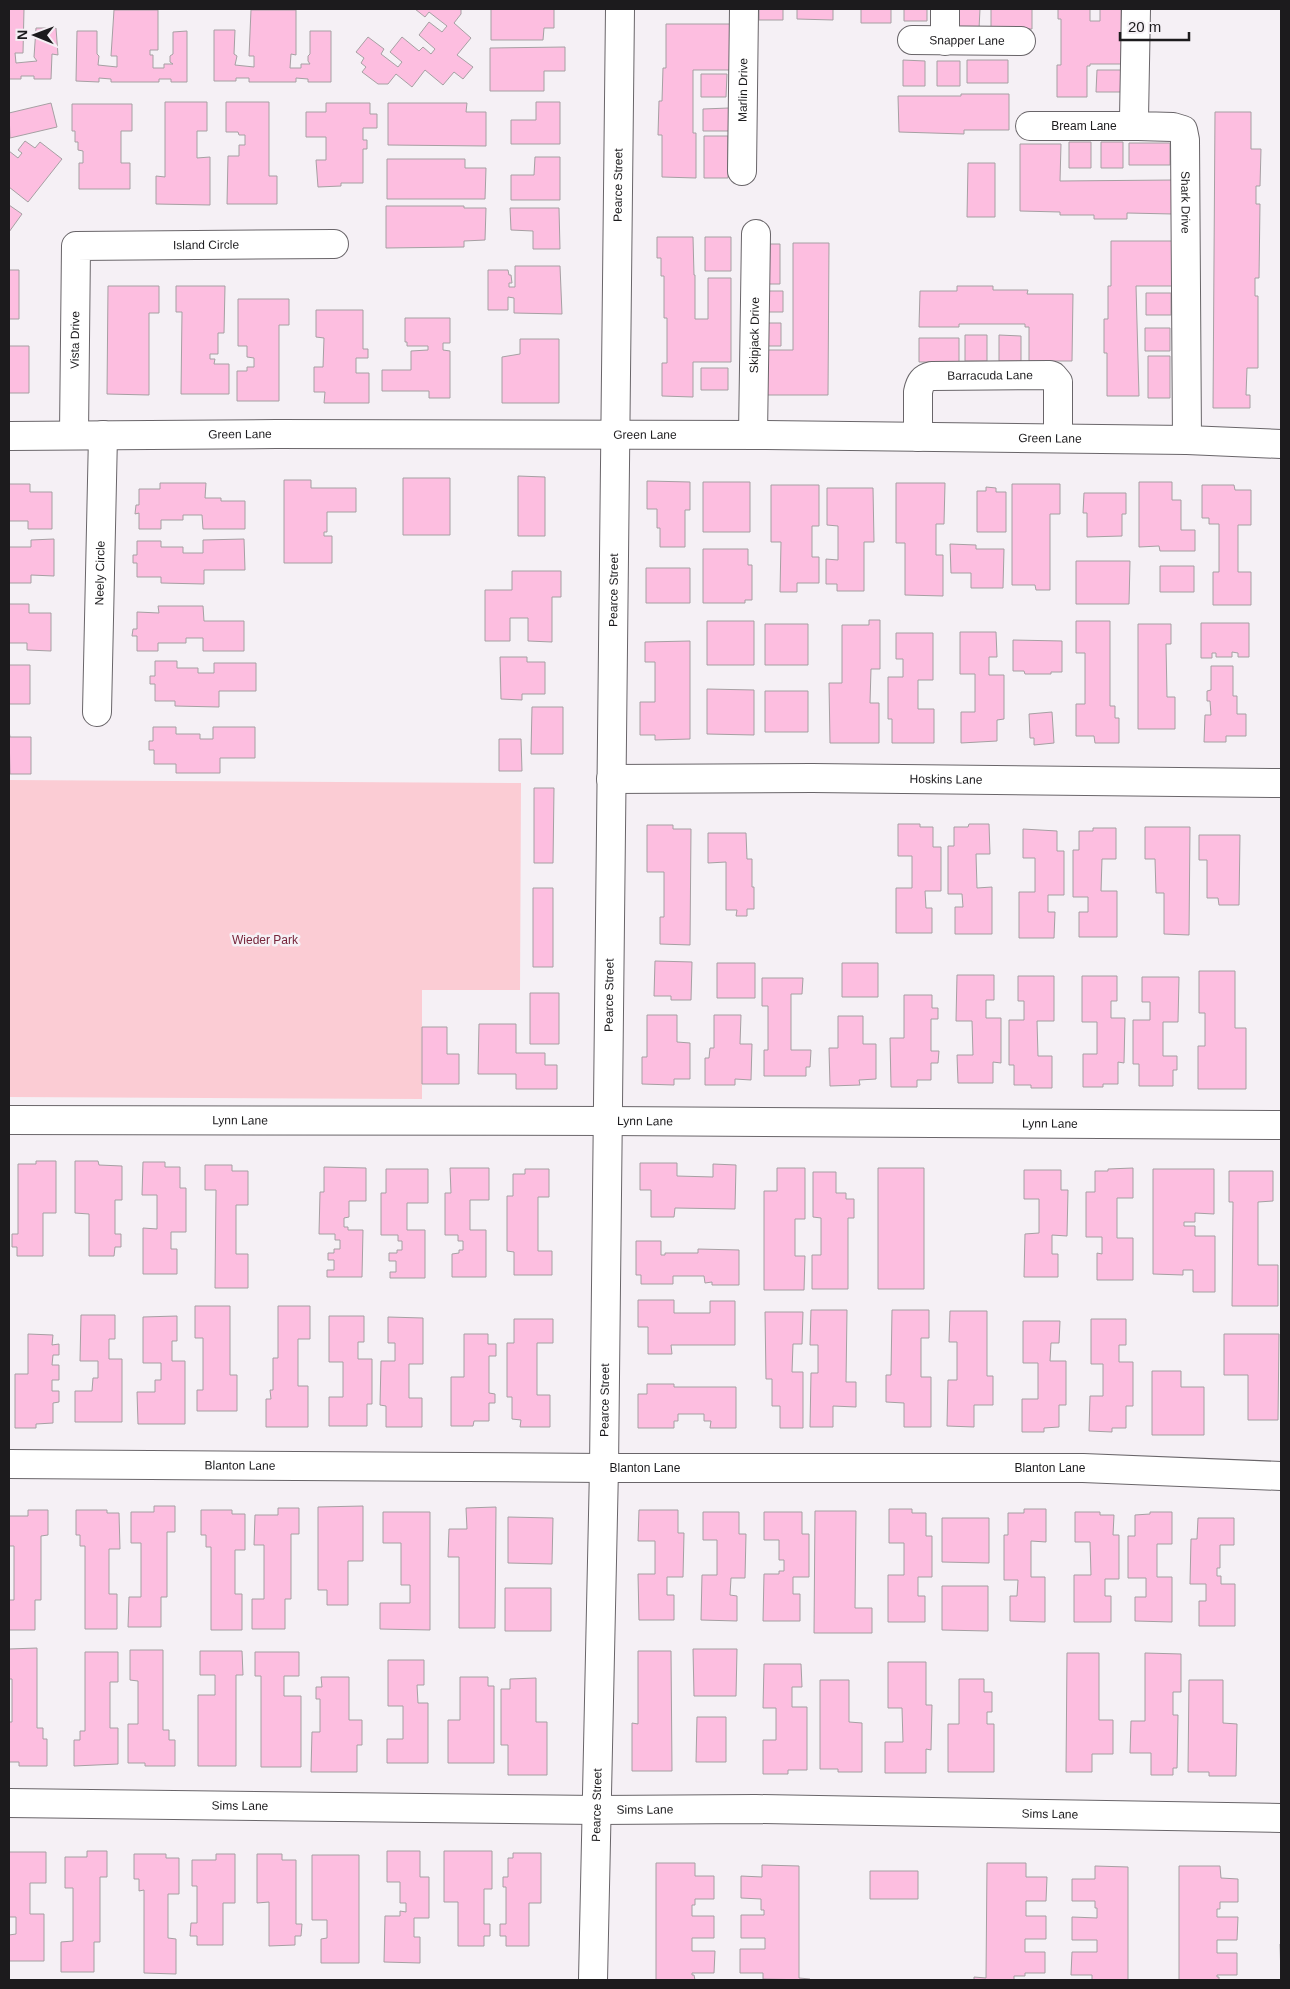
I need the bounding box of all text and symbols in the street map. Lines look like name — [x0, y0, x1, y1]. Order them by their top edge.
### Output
north arrow — [10, 10, 60, 60]
scale bar — [1120, 10, 1189, 42]
text: 20 m — [1128, 18, 1161, 35]
text: N — [14, 30, 30, 40]
street label: Snapper Lane — [929, 33, 1005, 48]
street label: Marlin Drive — [736, 58, 750, 122]
street label: Bream Lane — [1051, 119, 1117, 133]
street label: Pearce Street — [611, 148, 625, 222]
street label: Shark Drive — [1178, 171, 1193, 234]
street label: Island Circle — [173, 238, 239, 252]
street label: Skipjack Drive — [747, 297, 762, 373]
street label: Vista Drive — [68, 311, 82, 369]
street label: Barracuda Lane — [947, 368, 1033, 383]
street label: Green Lane — [208, 427, 272, 442]
street label: Green Lane — [613, 428, 677, 442]
street label: Green Lane — [1018, 431, 1082, 446]
street label: Neely Circle — [92, 540, 108, 606]
street label: Pearce Street — [606, 553, 621, 627]
street label: Hoskins Lane — [910, 772, 983, 787]
park label: Wieder Park — [232, 933, 299, 947]
street label: Pearce Street — [602, 958, 617, 1032]
street label: Lynn Lane — [212, 1113, 268, 1127]
street label: Lynn Lane — [617, 1114, 673, 1128]
street label: Lynn Lane — [1022, 1116, 1078, 1131]
street label: Pearce Street — [597, 1363, 612, 1437]
street label: Blanton Lane — [205, 1458, 276, 1473]
street label: Blanton Lane — [610, 1461, 681, 1475]
street label: Blanton Lane — [1015, 1461, 1086, 1475]
street label: Pearce Street — [589, 1767, 605, 1842]
street label: Sims Lane — [212, 1798, 269, 1813]
street label: Sims Lane — [617, 1803, 674, 1817]
street label: Sims Lane — [1021, 1807, 1079, 1822]

